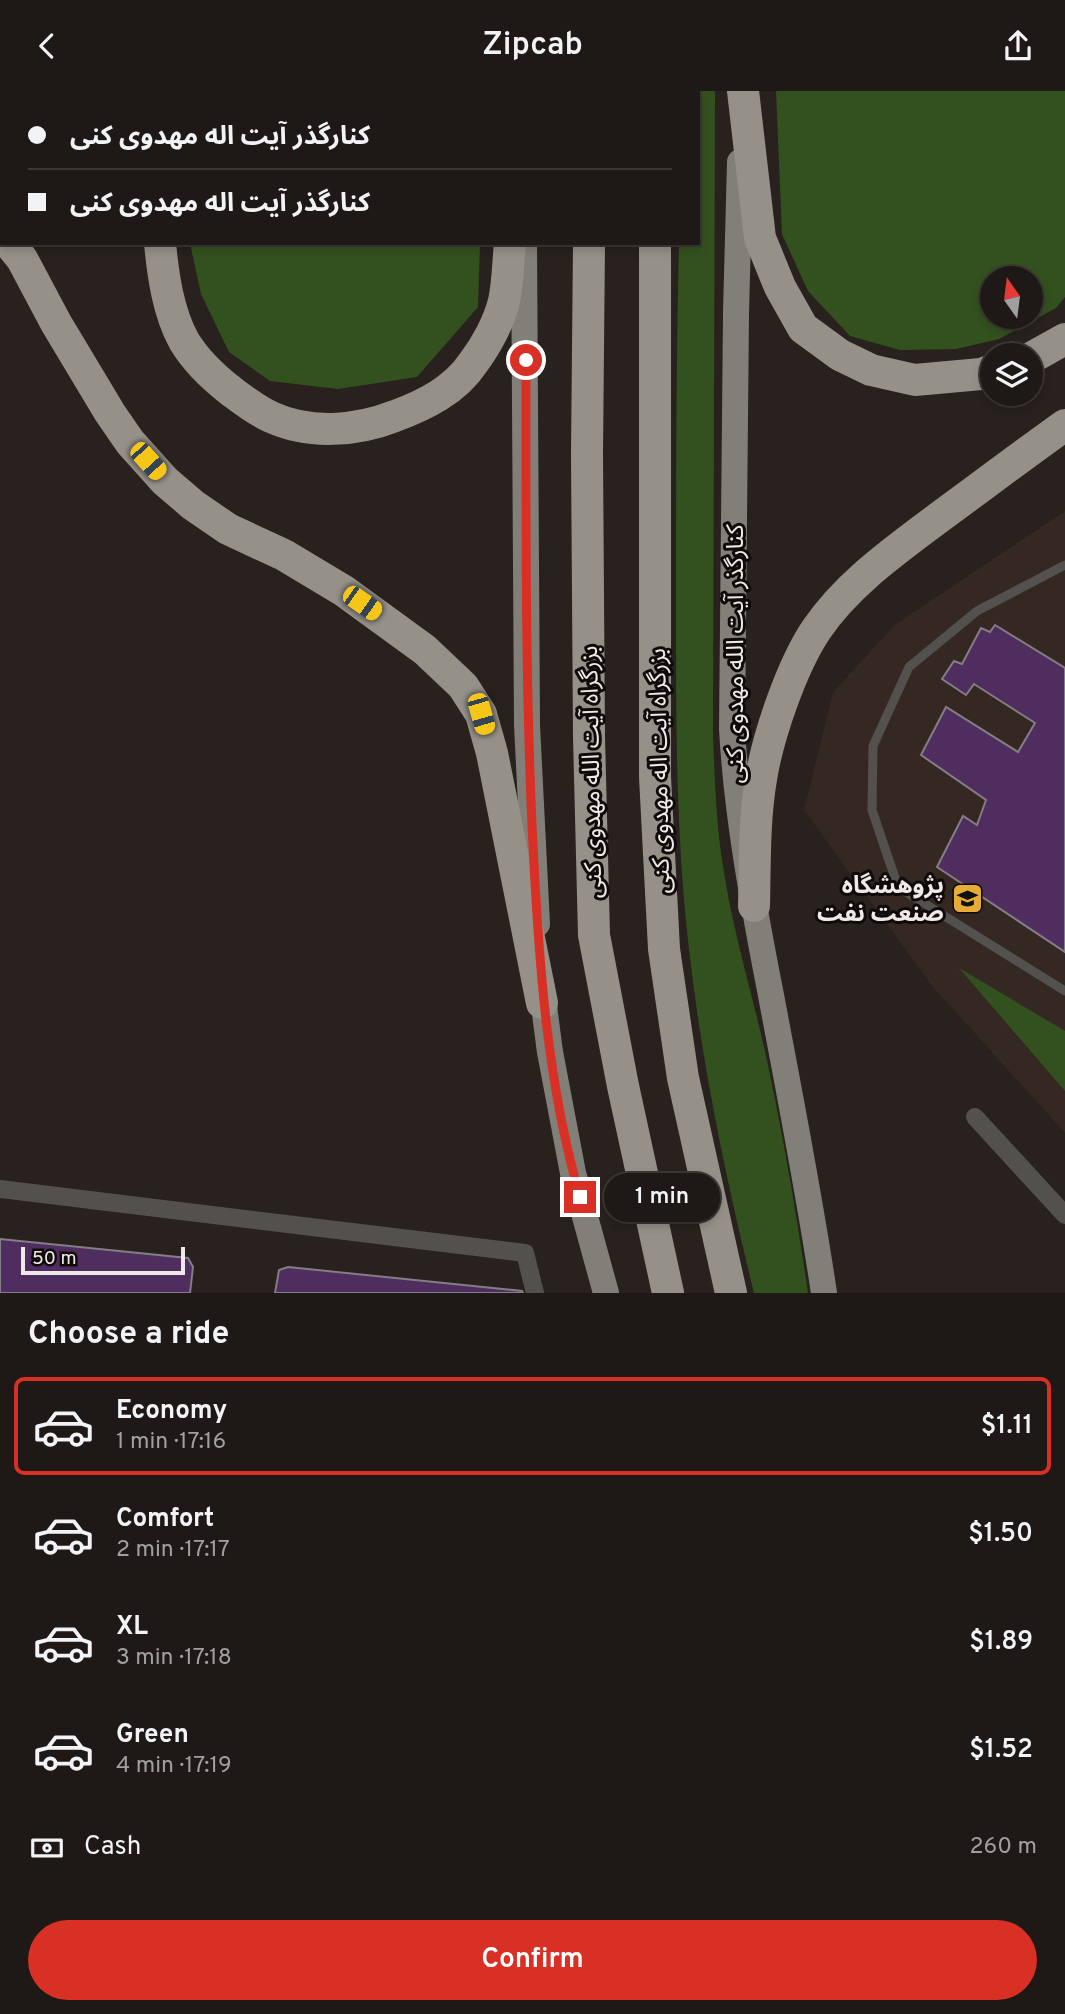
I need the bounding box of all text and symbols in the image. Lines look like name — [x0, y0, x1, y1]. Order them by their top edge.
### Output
text: Zipcab — [482, 26, 583, 66]
icon: back — [28, 27, 66, 65]
icon: share — [999, 27, 1037, 65]
text: کنارگذر آیت اله مهدوی کنی — [70, 121, 370, 154]
text: کنارگذر آیت اله مهدوی کنی — [70, 188, 370, 221]
north arrow — [980, 266, 1043, 329]
map controls — [980, 266, 1043, 406]
button: layers — [980, 343, 1043, 406]
route start — [510, 344, 542, 376]
car — [127, 438, 170, 484]
street label: کنارگذر آیت الله مهدوی کنی — [722, 523, 752, 784]
car — [339, 582, 386, 624]
street label: بزرگراه آیت الله مهدوی کنی — [576, 645, 610, 899]
street label: بزرگراه آیت اله مهدوی کنی — [644, 648, 678, 894]
car — [466, 691, 497, 737]
place label: پژوهشگاه صنعت نفت — [817, 872, 944, 930]
school or university icon: پژوهشگاه صنعت نفت — [950, 882, 984, 916]
callout: 1 min — [604, 1173, 720, 1221]
route end — [564, 1181, 596, 1213]
text: 1 min — [635, 1183, 689, 1212]
scale bar — [21, 1244, 186, 1276]
text: 50 m — [32, 1247, 77, 1271]
text: Choose a ride — [28, 1315, 229, 1355]
icon: car — [32, 1395, 95, 1458]
text: Economy — [116, 1395, 227, 1428]
text: $1.11 — [981, 1410, 1033, 1443]
text: 1 min · 17:16 — [116, 1428, 226, 1457]
icon: car — [32, 1503, 95, 1566]
text: Comfort — [116, 1503, 214, 1536]
text: $1.50 — [968, 1518, 1033, 1551]
text: 2 min · 17:17 — [116, 1536, 230, 1565]
icon: car — [32, 1611, 95, 1674]
text: XL — [116, 1611, 148, 1644]
text: $1.89 — [969, 1626, 1033, 1659]
text: 3 min · 17:18 — [116, 1644, 232, 1673]
icon: car — [32, 1719, 95, 1782]
text: Green — [116, 1719, 189, 1752]
text: $1.52 — [969, 1734, 1033, 1767]
text: 4 min · 17:19 — [116, 1752, 232, 1781]
icon: cash — [28, 1829, 66, 1867]
text: Cash — [84, 1831, 141, 1864]
text: 260 m — [970, 1833, 1037, 1862]
button: Confirm — [28, 1920, 1037, 2000]

